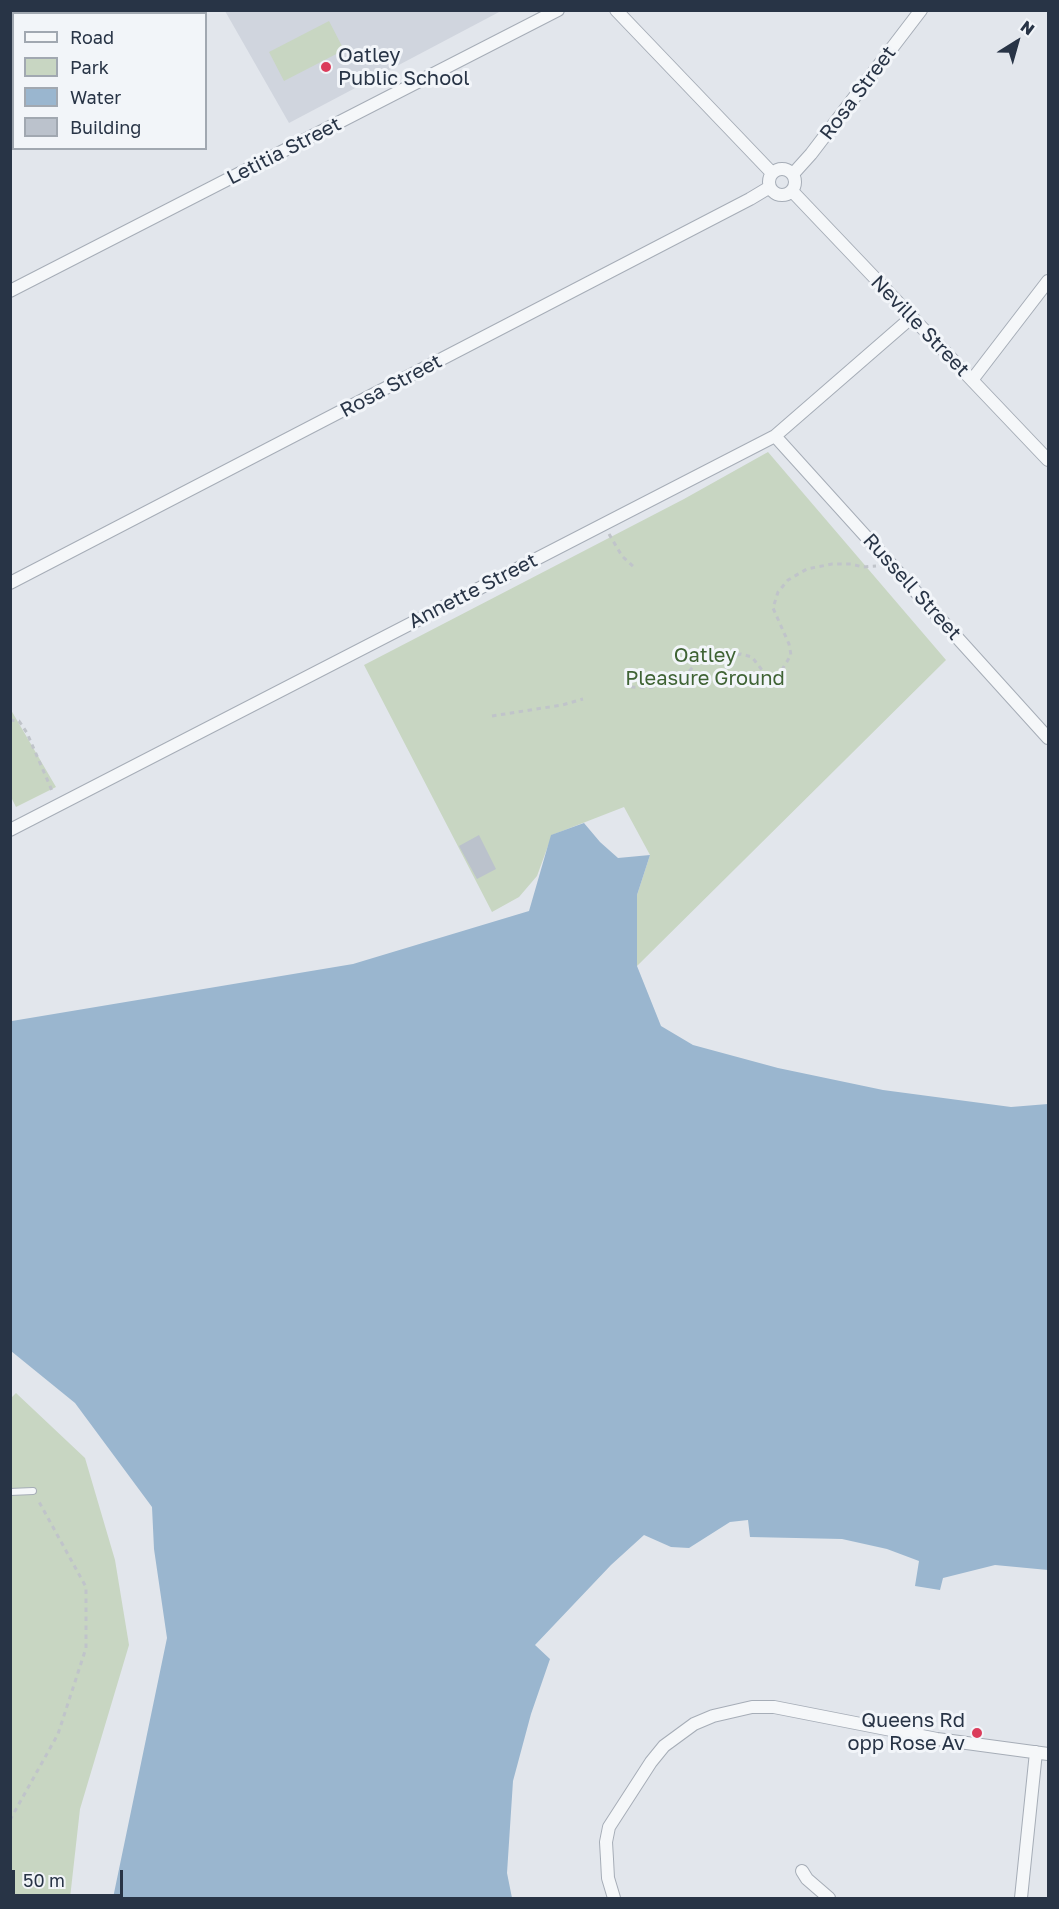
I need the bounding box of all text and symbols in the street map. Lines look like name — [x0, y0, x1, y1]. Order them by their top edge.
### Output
legend — [12, 12, 207, 150]
north arrow — [987, 12, 1047, 72]
text: N — [1017, 16, 1039, 39]
text: Road — [70, 26, 114, 48]
street label: Rosa Street — [815, 41, 901, 145]
place label: Oatley Public School — [338, 44, 470, 91]
text: Park — [70, 56, 109, 78]
marker: Oatley Public School — [319, 60, 333, 74]
text: Water — [70, 86, 121, 108]
street label: Letitia Street — [223, 112, 345, 190]
text: Building — [70, 116, 141, 138]
street label: Neville Street — [866, 270, 974, 382]
street label: Rosa Street — [336, 349, 446, 423]
street label: Russell Street — [858, 529, 966, 645]
street label: Annette Street — [405, 548, 541, 634]
park label: Oatley Pleasure Ground — [625, 644, 785, 691]
place label: Queens Rd opp Rose Av — [847, 1709, 965, 1756]
marker: Queens Rd opp Rose Av — [970, 1726, 984, 1740]
scale bar — [15, 1858, 126, 1896]
text: 50 m — [23, 1869, 65, 1891]

